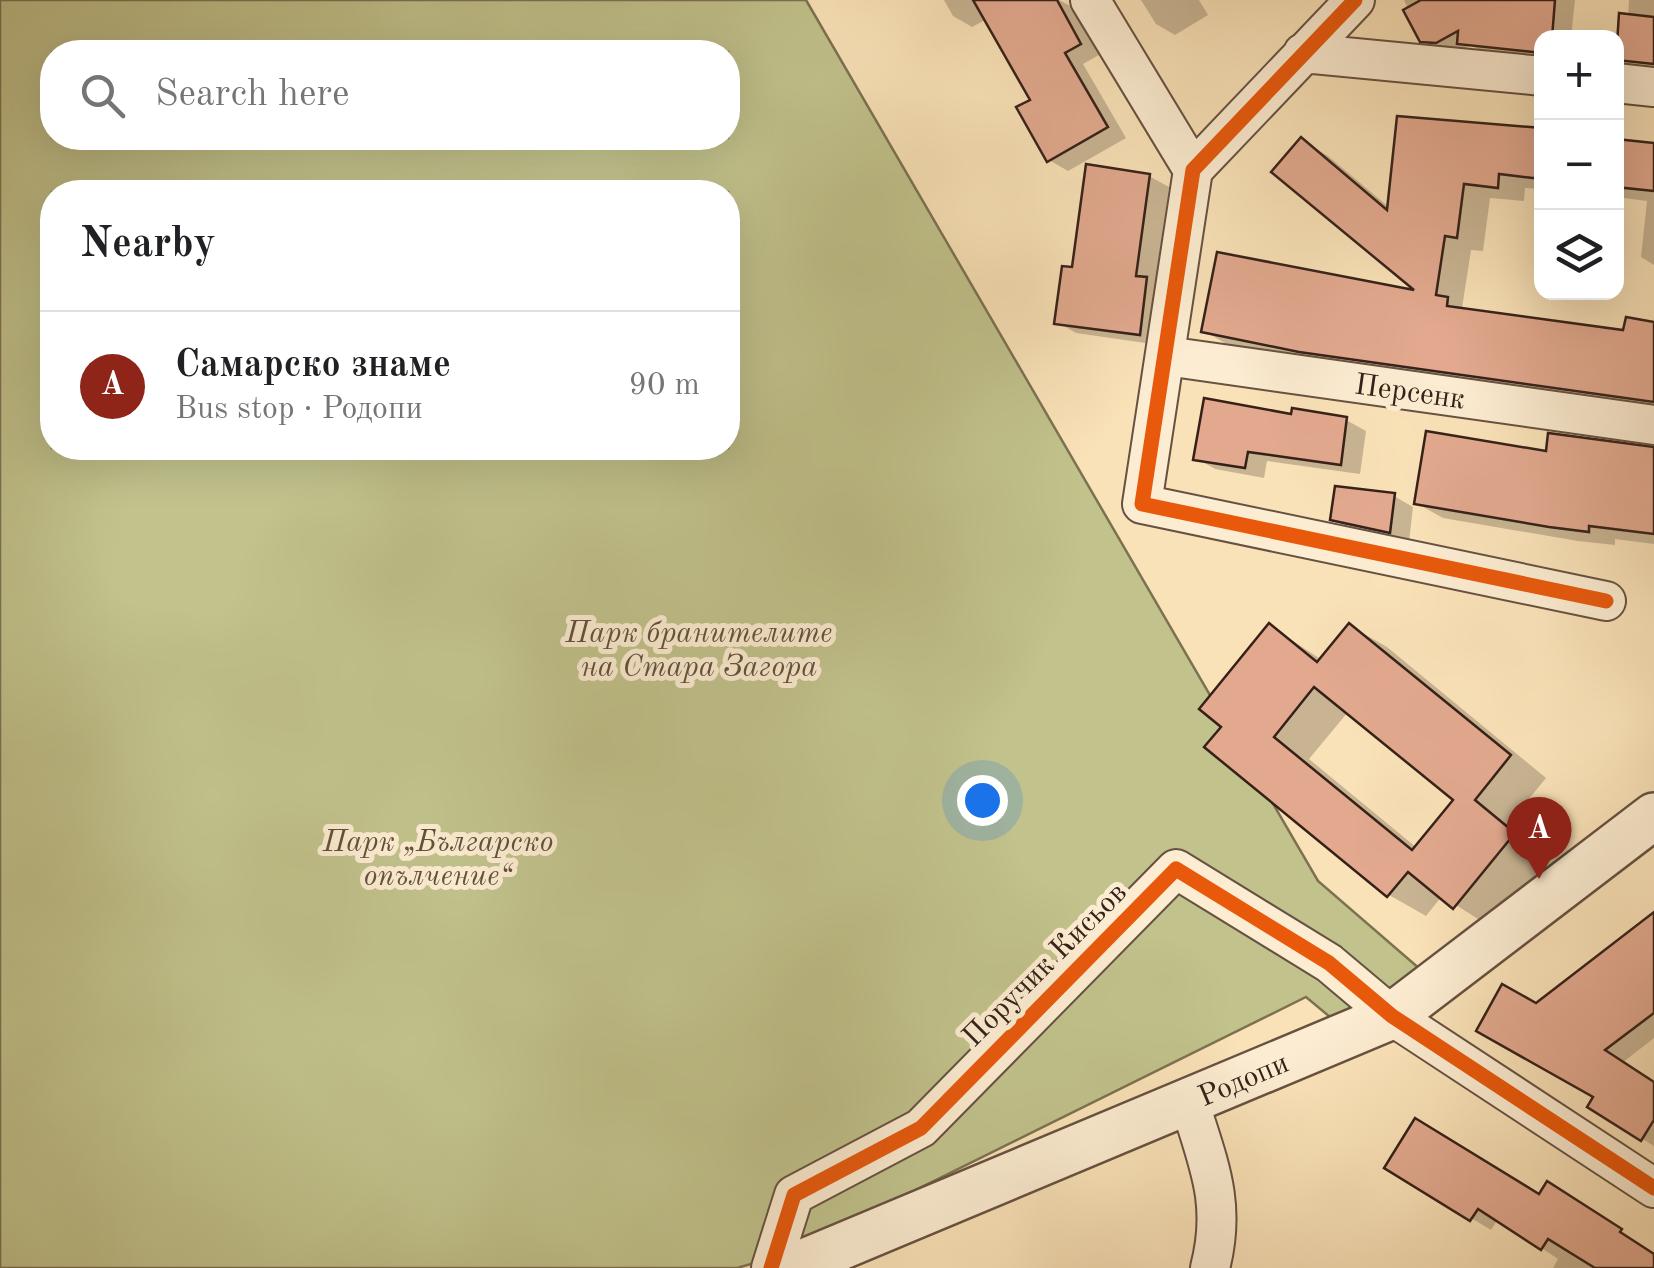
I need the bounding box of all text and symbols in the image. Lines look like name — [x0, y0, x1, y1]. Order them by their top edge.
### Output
map controls — [1534, 30, 1624, 300]
button: + — [1534, 30, 1624, 120]
search box — [40, 40, 740, 150]
icon: search — [75, 68, 130, 123]
text: Search here — [155, 76, 350, 114]
button: − — [1534, 120, 1624, 210]
button: layers — [1534, 210, 1624, 300]
text: Nearby — [80, 224, 216, 266]
text: Самарско знаме — [175, 347, 451, 385]
text: A — [100, 370, 125, 402]
text: 90 m — [629, 370, 700, 402]
street label: Персенк — [1352, 370, 1467, 416]
text: Bus stop · Родопи — [175, 394, 423, 426]
park label: Парк бранителите на Стара Загора — [565, 619, 832, 683]
your location — [957, 775, 1008, 826]
pin: A — [1506, 796, 1572, 879]
park label: Парк „Българско опълчение“ — [322, 828, 553, 892]
street label: Поручик Кисьов — [958, 878, 1133, 1053]
street label: Родопи — [1194, 1048, 1293, 1113]

